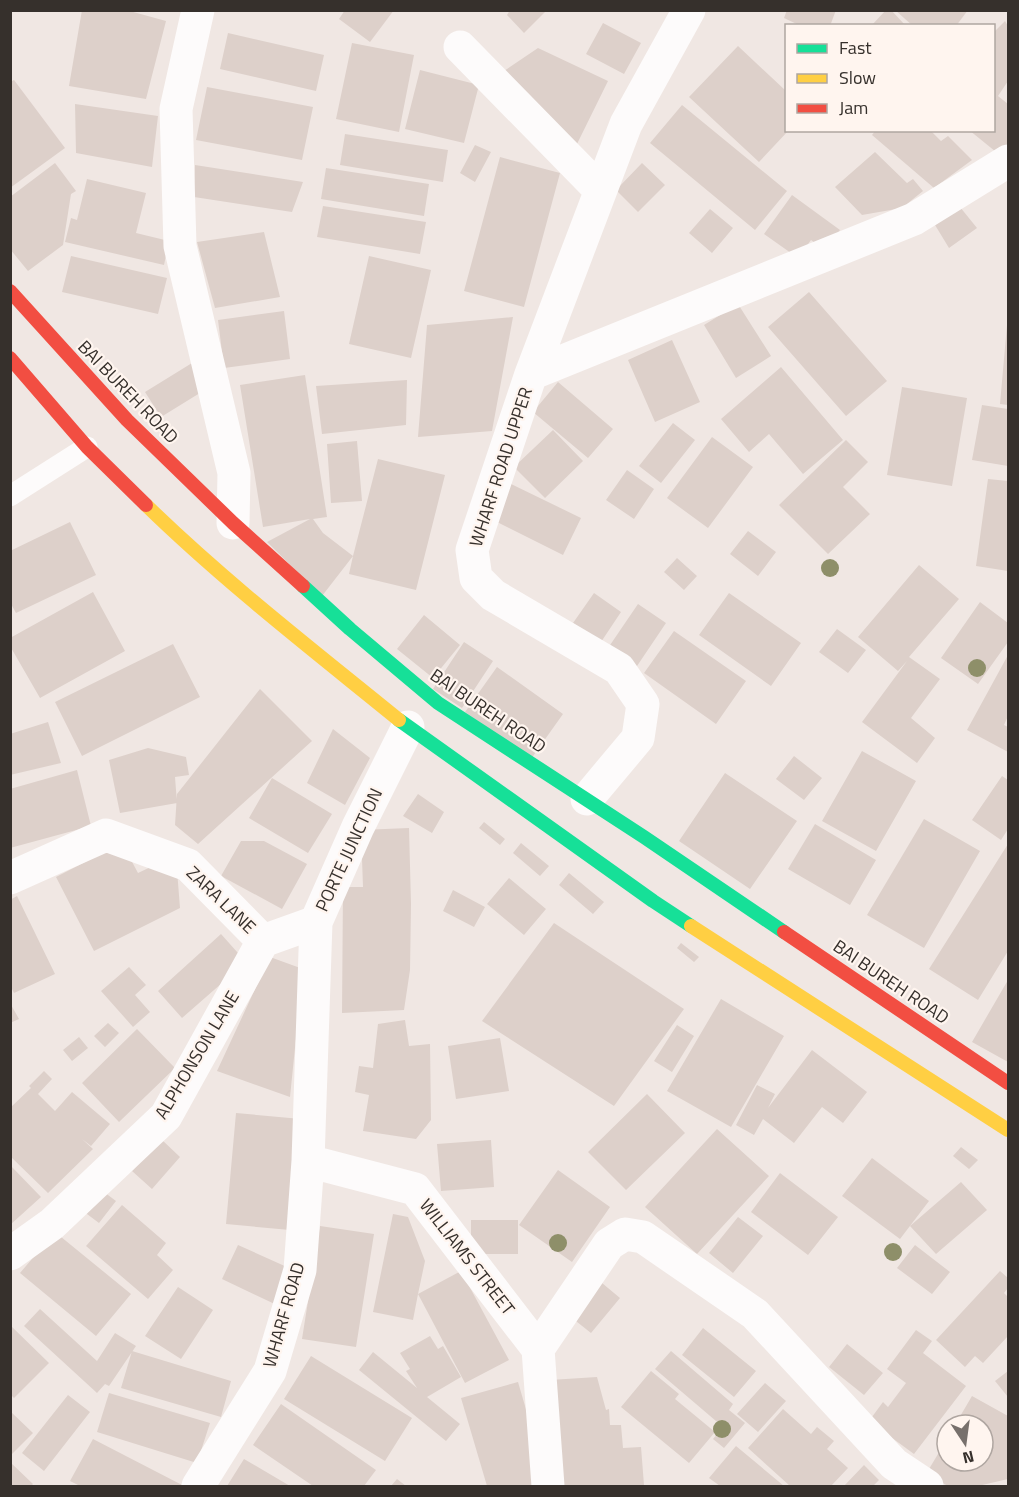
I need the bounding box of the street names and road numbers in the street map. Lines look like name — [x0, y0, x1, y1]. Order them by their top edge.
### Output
street label: BAI BUREH ROAD — [72, 334, 185, 450]
street label: WHARF ROAD UPPER — [462, 384, 539, 550]
street label: BAI BUREH ROAD — [425, 662, 552, 760]
street label: PORTE JUNCTION — [308, 784, 389, 916]
street label: ZARA LANE — [180, 860, 262, 940]
street label: BAI BUREH ROAD — [828, 933, 955, 1031]
street label: ALPHONSON LANE — [148, 985, 246, 1124]
street label: WILLIAMS STREET — [413, 1193, 522, 1321]
street label: WHARF ROAD — [256, 1259, 311, 1371]

